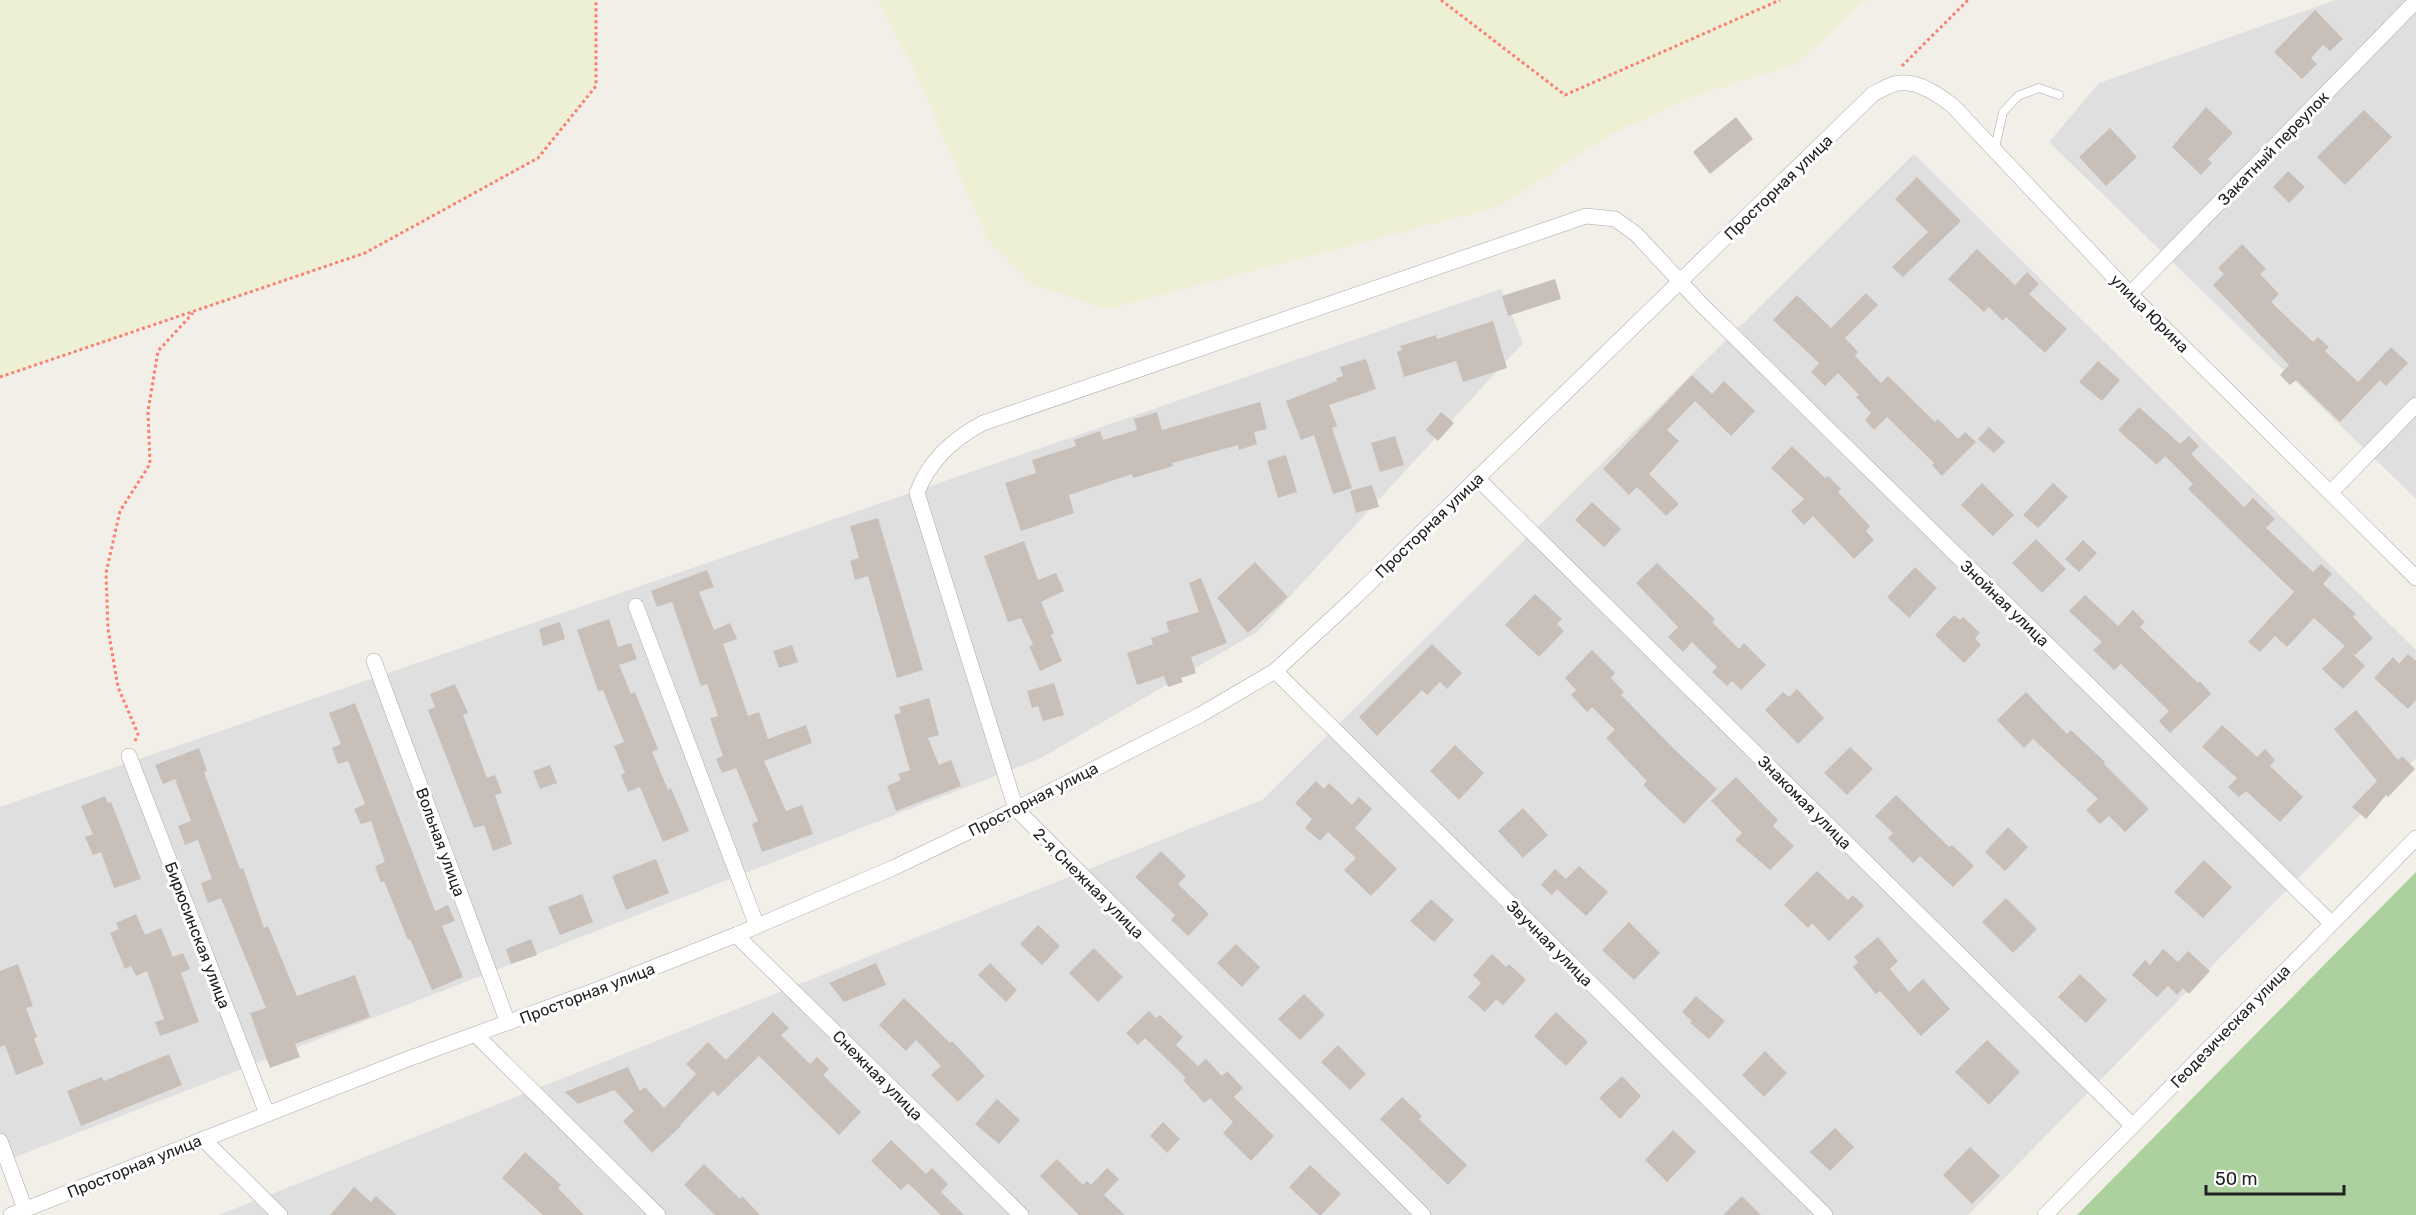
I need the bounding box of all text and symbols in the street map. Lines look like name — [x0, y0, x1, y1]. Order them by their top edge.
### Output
street label: Закатный переулок — [2214, 87, 2333, 209]
street label: Просторная улица — [1720, 131, 1836, 244]
street label: улица Юрина — [2107, 270, 2193, 356]
street label: Просторная улица — [1371, 469, 1487, 582]
street label: Знойная улица — [1956, 556, 2053, 650]
street label: Знакомая улица — [1754, 752, 1855, 853]
street label: Просторная улица — [965, 758, 1101, 840]
street label: Вольная улица — [412, 785, 469, 899]
street label: 2-я Снежная улица — [1029, 824, 1148, 943]
street label: Бирюсинская улица — [161, 859, 234, 1011]
street label: Звучная улица — [1503, 896, 1597, 990]
street label: Просторная улица — [517, 959, 657, 1028]
street label: Геодезическая улица — [2167, 961, 2294, 1092]
street label: Снежная улица — [829, 1026, 927, 1124]
street label: Просторная улица — [64, 1131, 204, 1202]
scale bar — [2206, 1158, 2344, 1196]
text: 50 m — [2215, 1168, 2258, 1190]

